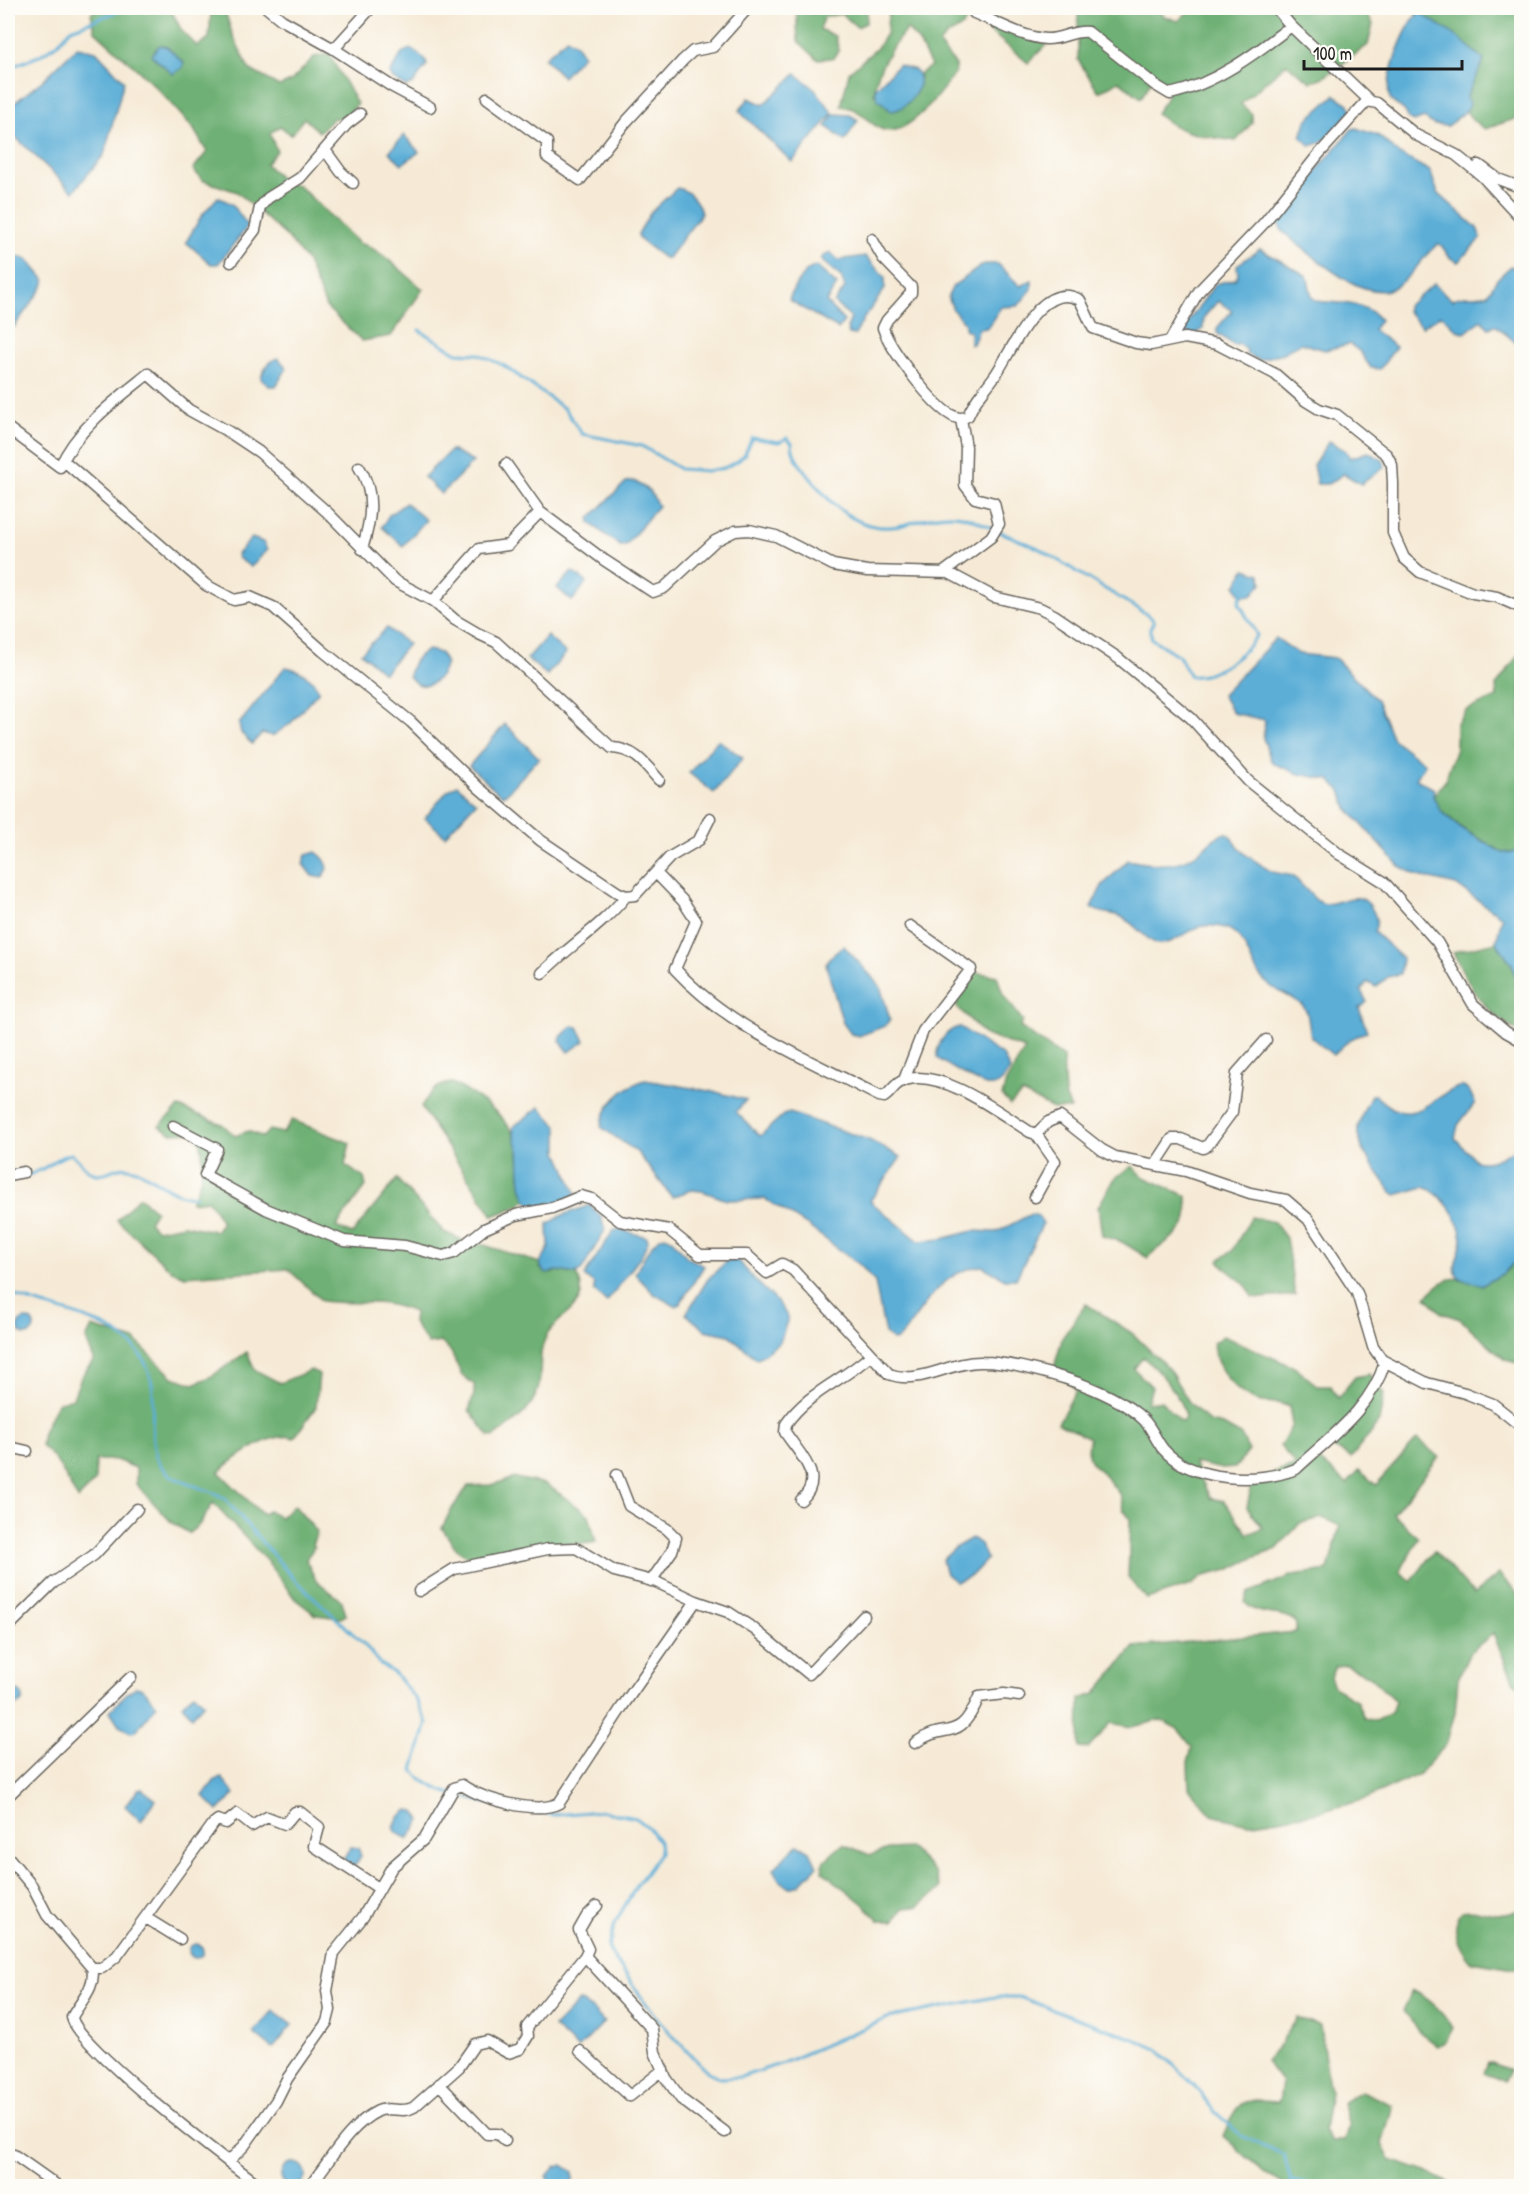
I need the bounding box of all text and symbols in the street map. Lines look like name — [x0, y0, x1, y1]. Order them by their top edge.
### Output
scale bar — [1304, 33, 1462, 71]
text: 100 m — [1313, 41, 1352, 66]

